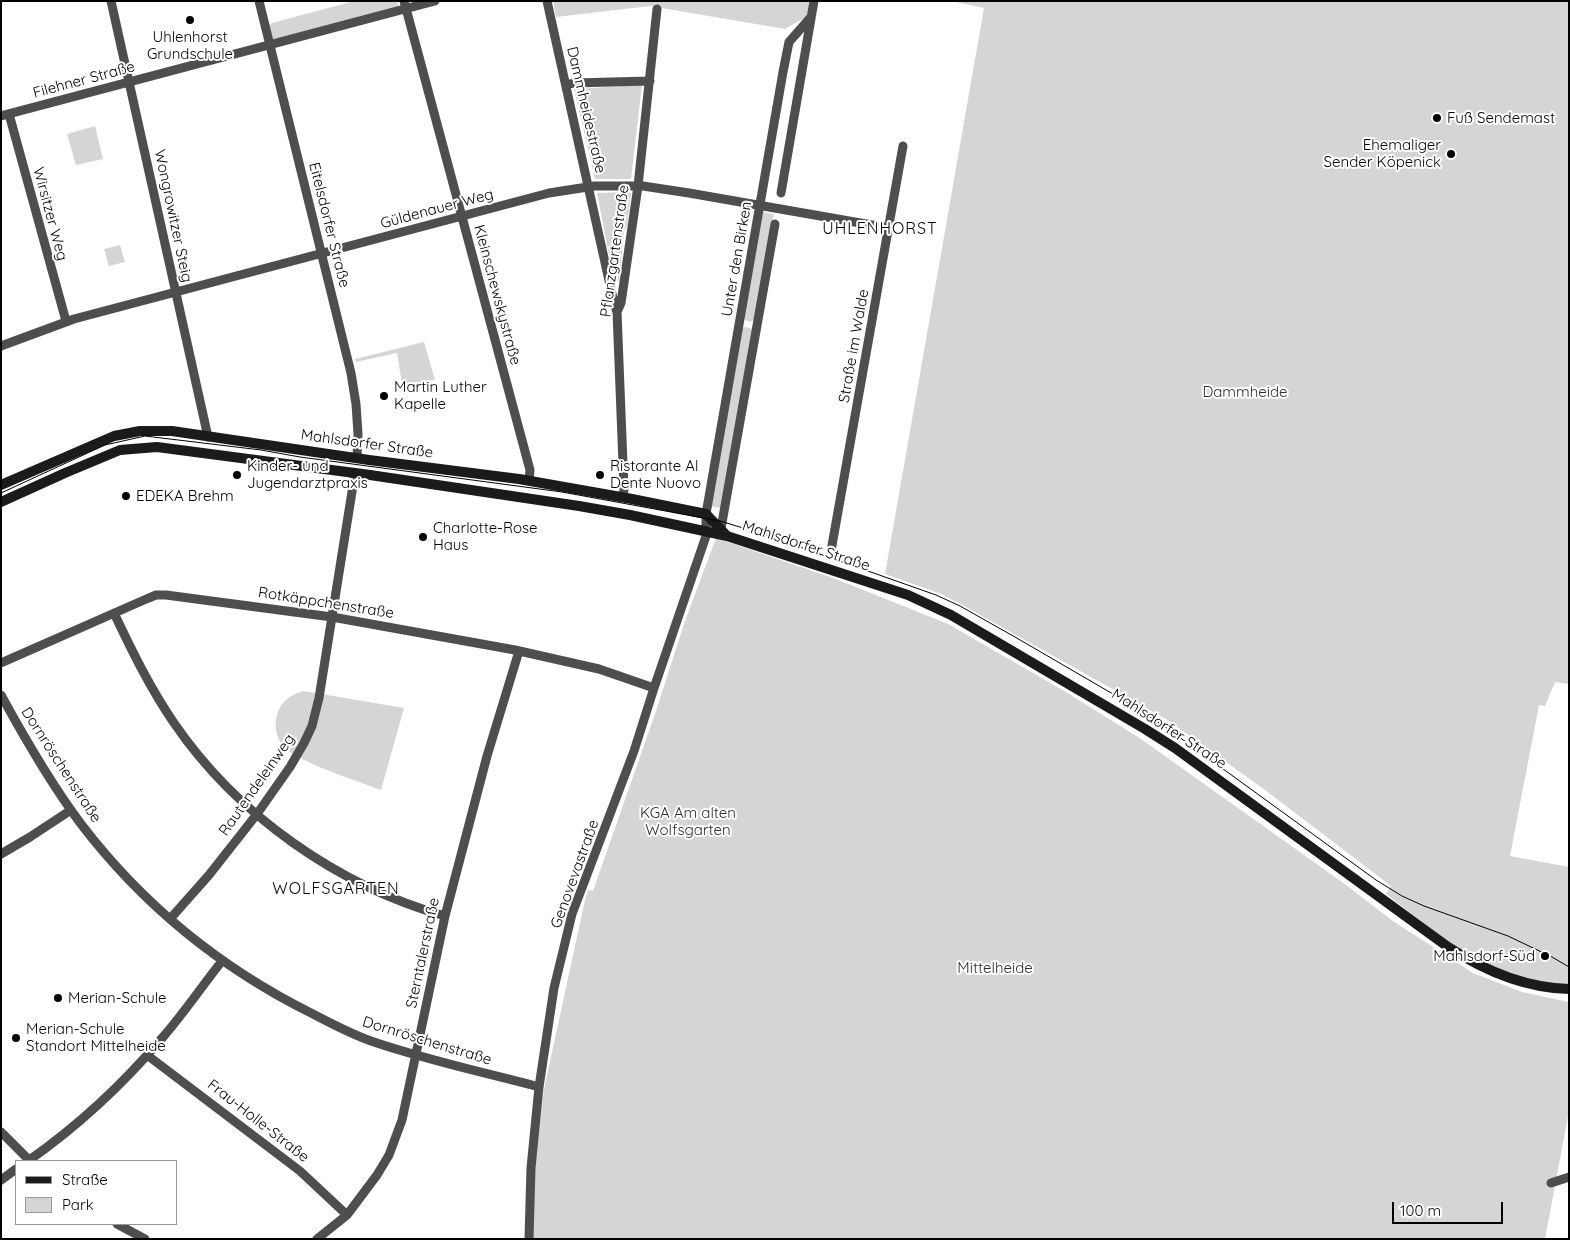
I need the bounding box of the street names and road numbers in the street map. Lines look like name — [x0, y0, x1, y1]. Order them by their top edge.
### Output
street label: Dammheidestraße — [563, 45, 609, 175]
street label: Filehner Straße — [31, 58, 137, 102]
street label: Wongrowitzer Steig — [150, 148, 196, 284]
street label: Eitelsdorfer Straße — [305, 160, 353, 290]
street label: Wirsitzer Weg — [29, 165, 71, 263]
street label: Pflanzgartenstraße — [597, 184, 633, 318]
street label: Güldenauer Weg — [378, 185, 496, 233]
street label: Unter den Birken — [718, 200, 756, 318]
street label: Kleinschewskystraße — [470, 223, 524, 367]
street label: Straße im Walde — [835, 288, 873, 404]
street label: Mahlsdorfer Straße — [300, 426, 434, 462]
street label: Mahlsdorfer Straße — [740, 517, 872, 575]
street label: Rotkäppchenstraße — [257, 583, 395, 623]
street label: Mahlsdorfer Straße — [1108, 685, 1230, 773]
street label: Dornröschenstraße — [17, 704, 105, 826]
street label: Rautendeleinweg — [215, 731, 299, 839]
street label: Genovevastraße — [547, 817, 603, 931]
street label: Sterntalerstraße — [403, 896, 443, 1010]
street label: Dornröschenstraße — [360, 1013, 494, 1069]
street label: Frau-Holle-Straße — [204, 1076, 312, 1166]

